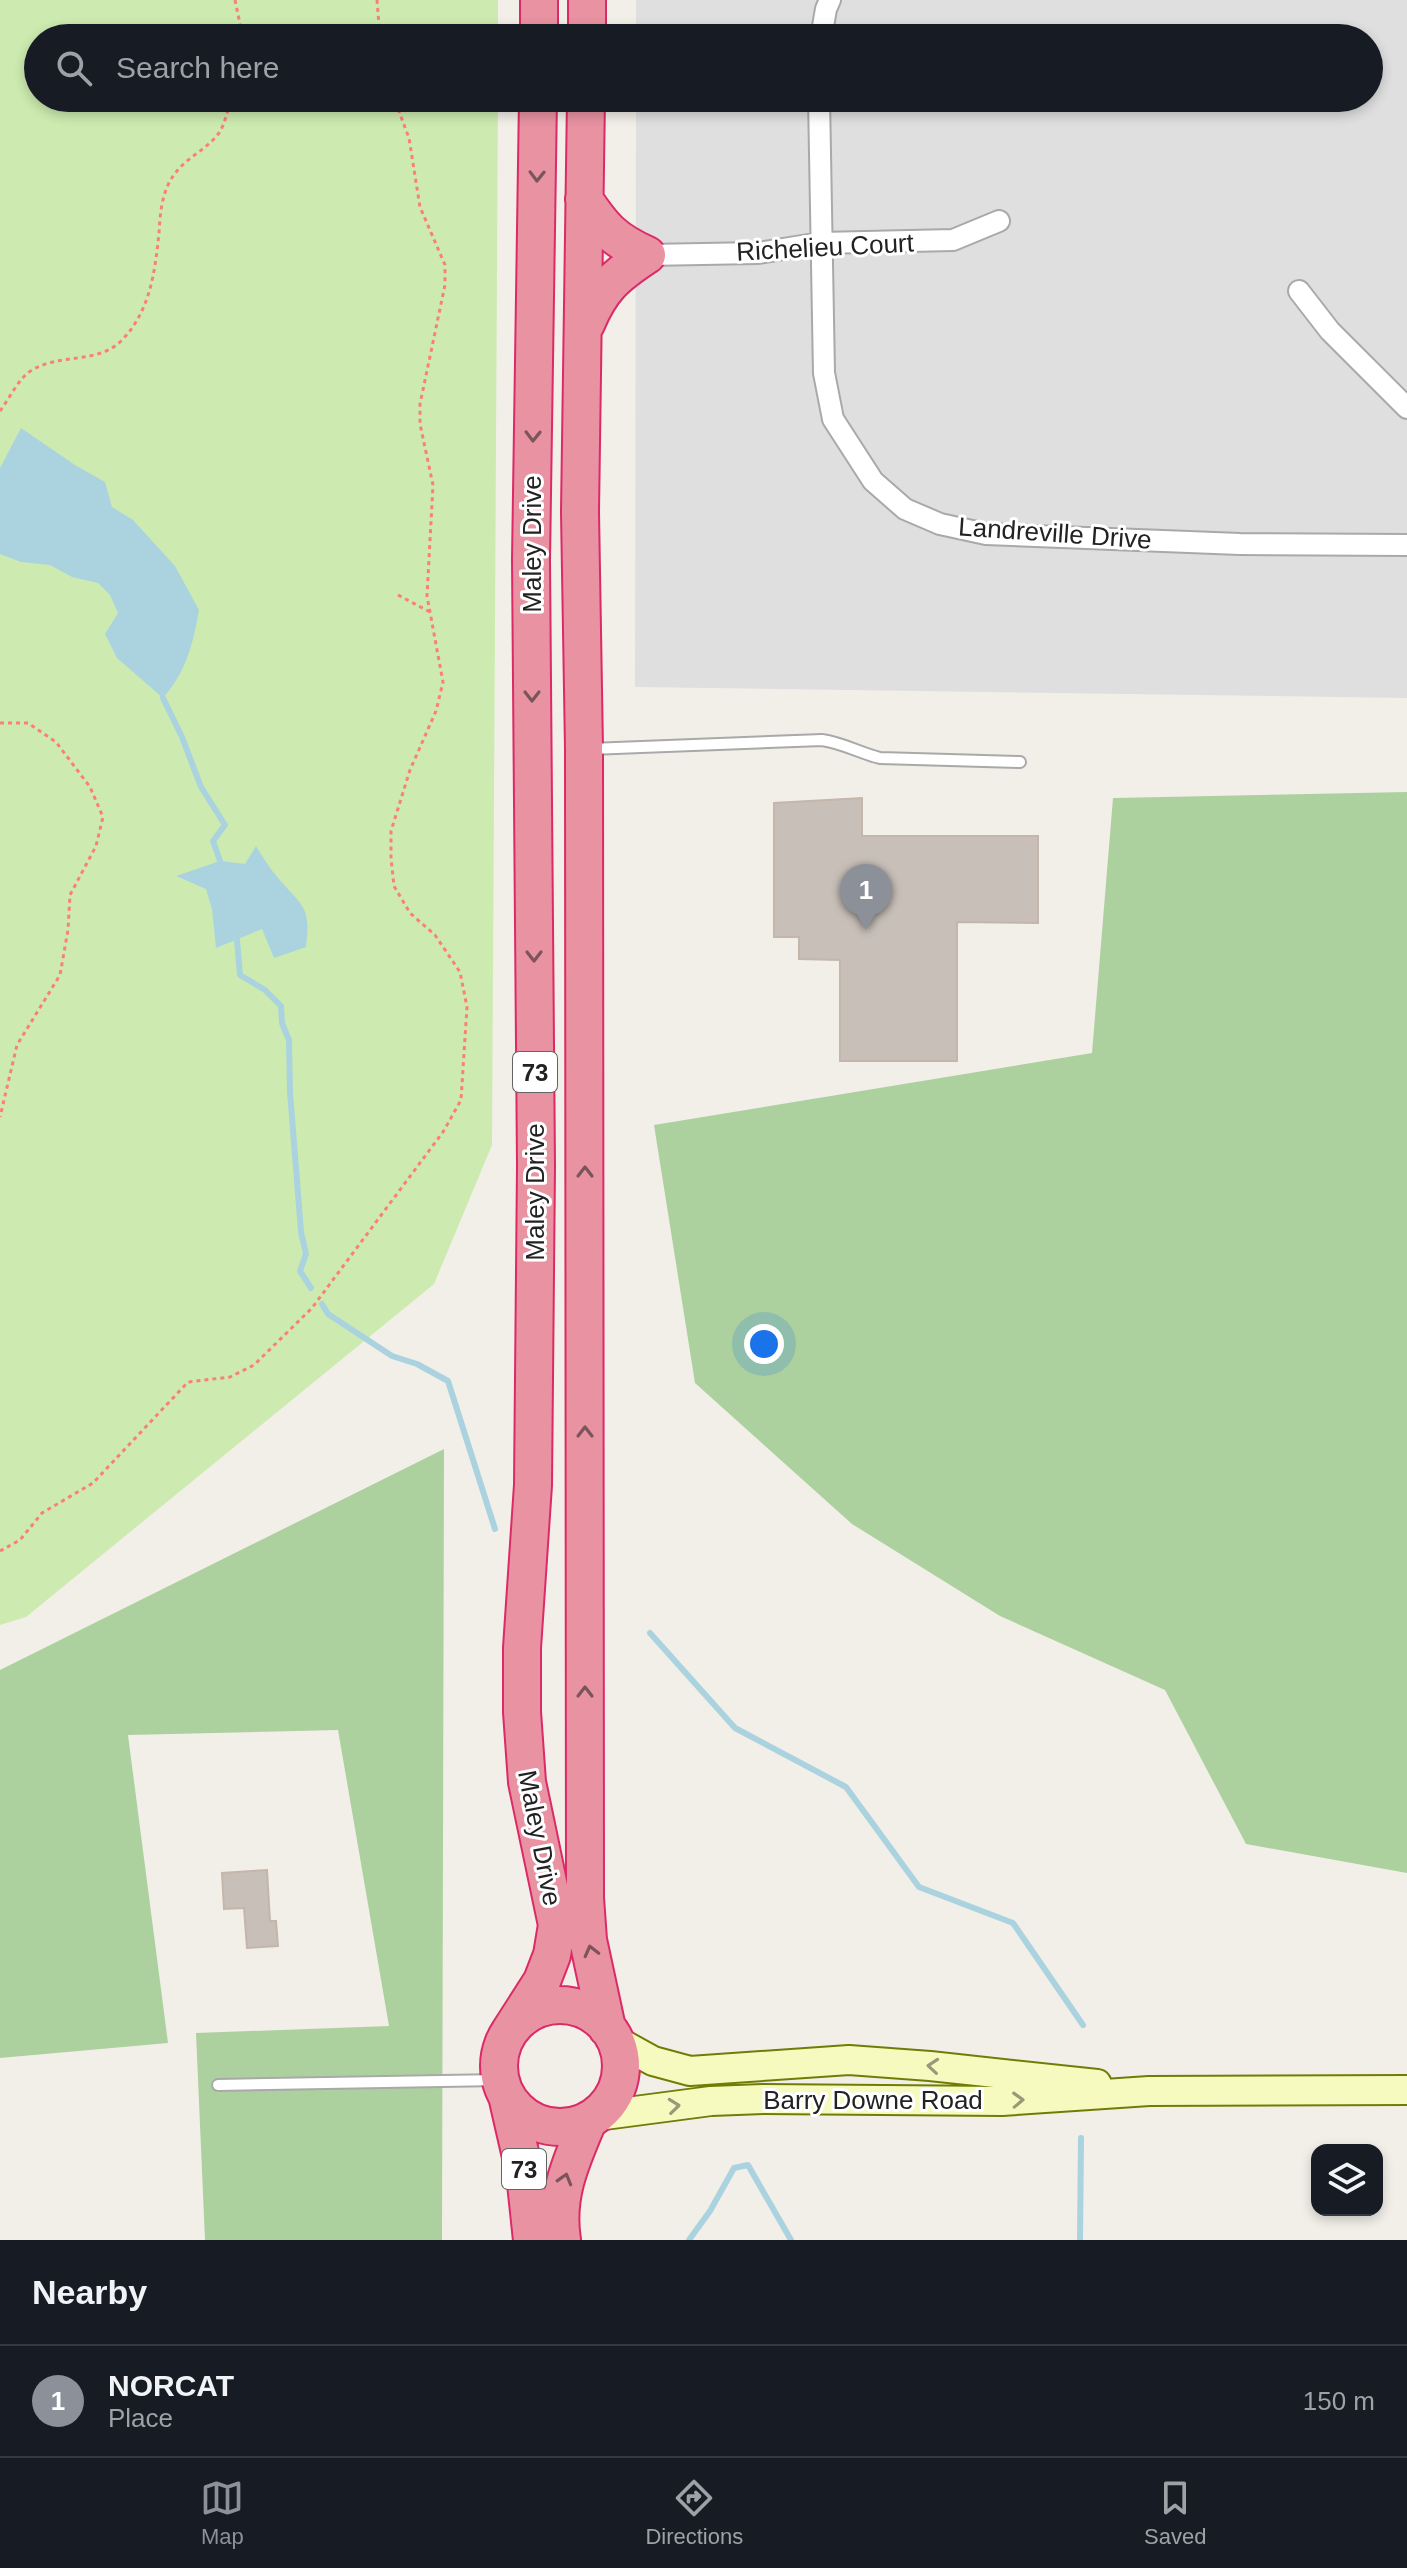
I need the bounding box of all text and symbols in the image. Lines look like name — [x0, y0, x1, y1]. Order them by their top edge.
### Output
search box — [24, 24, 1383, 112]
icon: search — [52, 46, 96, 90]
text: Search here — [116, 51, 279, 84]
one-way arrow — [528, 170, 545, 183]
street label: Richelieu Court — [735, 227, 915, 267]
one-way arrow — [524, 430, 542, 443]
street label: Maley Drive — [517, 475, 547, 613]
street label: Landreville Drive — [957, 511, 1153, 555]
one-way arrow — [523, 690, 541, 703]
pin: 1 — [840, 864, 892, 930]
one-way arrow — [525, 950, 543, 963]
road number: 73 — [513, 1052, 557, 1092]
street label: Maley Drive — [520, 1123, 550, 1261]
one-way arrow — [576, 1165, 594, 1178]
your location — [744, 1324, 784, 1364]
one-way arrow — [576, 1425, 594, 1438]
one-way arrow — [576, 1685, 594, 1698]
street label: Maley Drive — [512, 1768, 568, 1908]
one-way arrow — [584, 1945, 601, 1959]
one-way arrow — [926, 2058, 939, 2075]
street label: Barry Downe Road — [763, 2085, 983, 2115]
one-way arrow — [1012, 2092, 1025, 2109]
one-way arrow — [668, 2097, 681, 2114]
map controls — [1311, 2144, 1383, 2216]
button: layers — [1311, 2144, 1383, 2216]
road number: 73 — [502, 2149, 546, 2189]
one-way arrow — [556, 2172, 572, 2186]
text: Nearby — [32, 2273, 147, 2311]
text: NORCAT — [108, 2369, 234, 2402]
text: 1 — [51, 2386, 65, 2416]
text: 150 m — [1303, 2386, 1375, 2416]
text: Place — [108, 2403, 173, 2433]
tab: Map — [200, 2476, 244, 2550]
tab: Directions — [645, 2476, 743, 2550]
tab: Saved — [1144, 2476, 1207, 2550]

